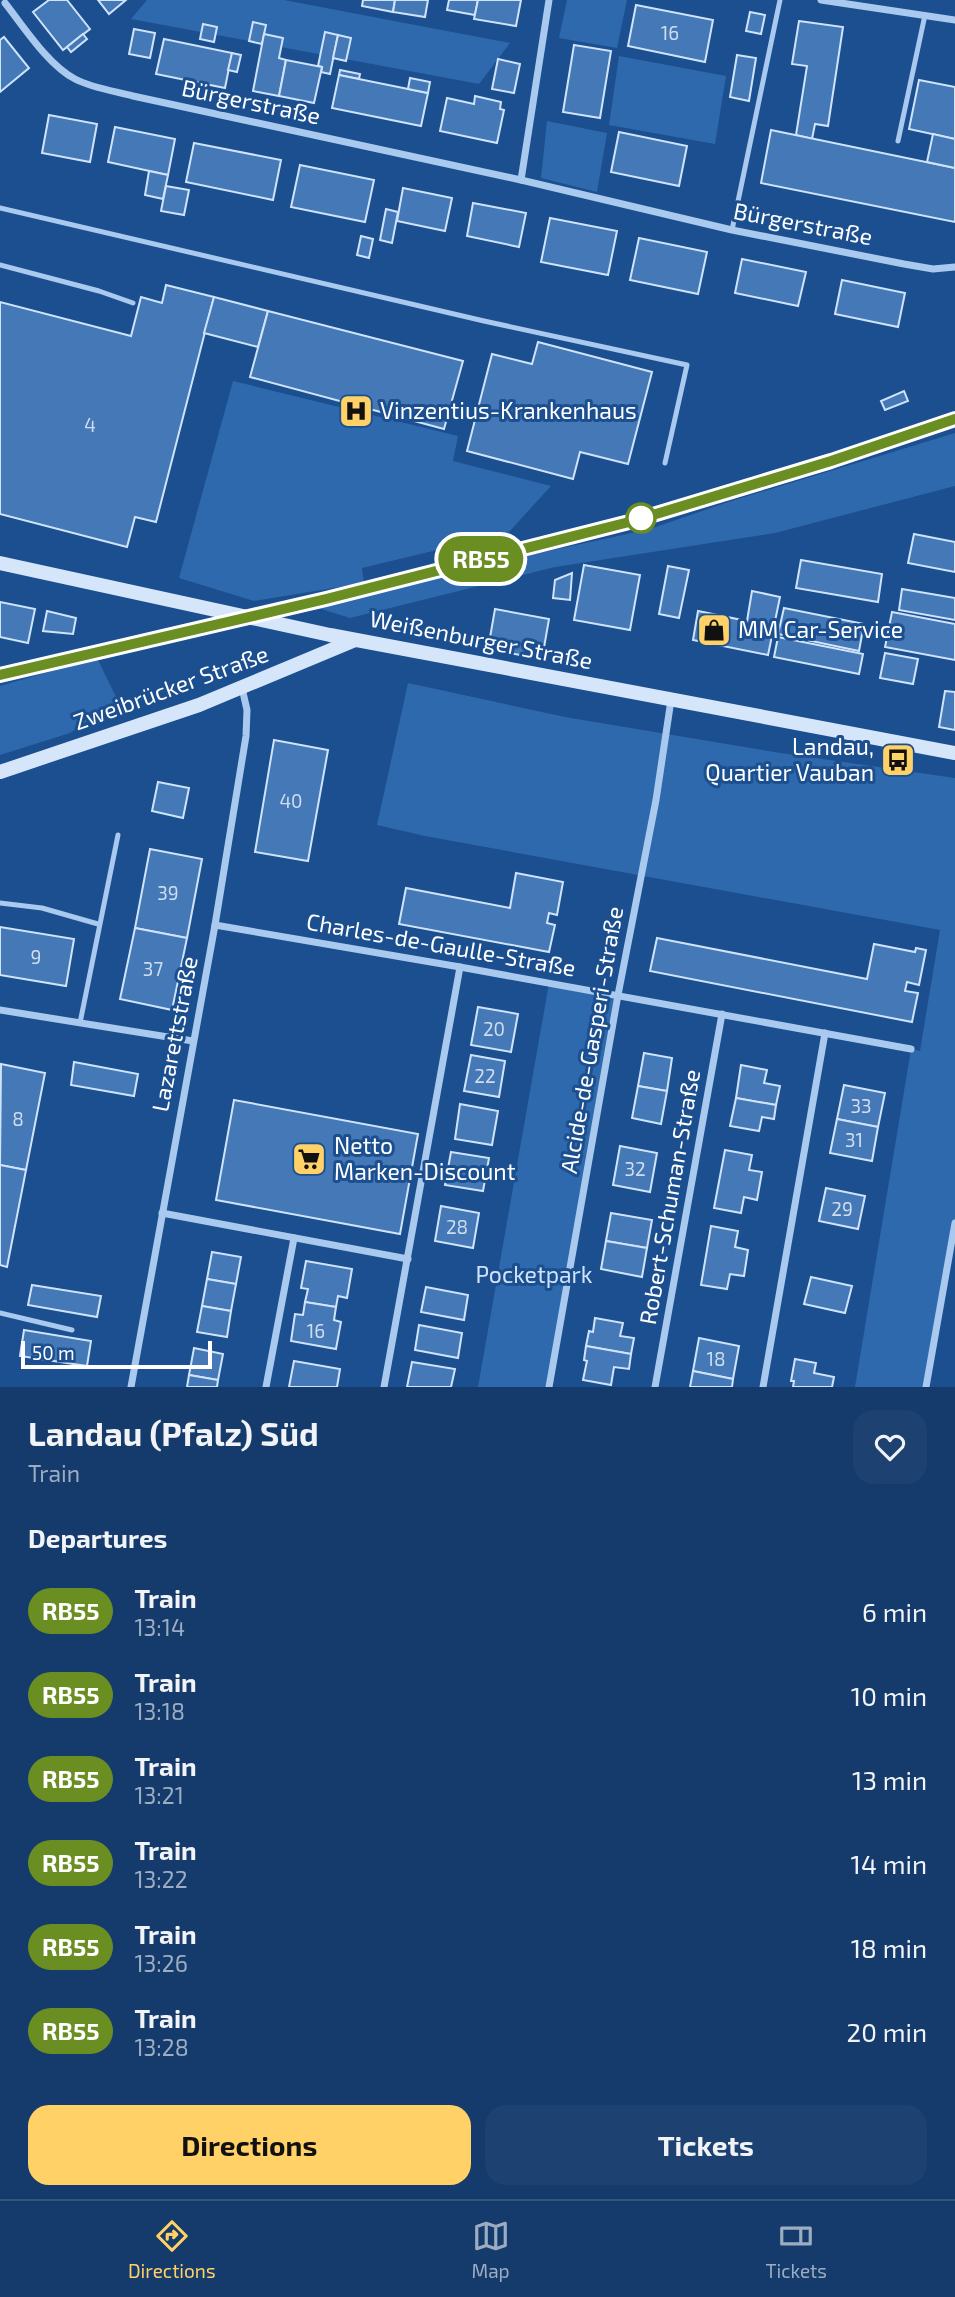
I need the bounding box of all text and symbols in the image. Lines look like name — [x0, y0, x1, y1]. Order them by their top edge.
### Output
house number: 16 — [661, 21, 679, 44]
street label: Bürgerstraße — [179, 73, 323, 129]
street label: Bürgerstraße — [731, 196, 875, 250]
hospital icon: Vinzentius-Krankenhaus — [337, 392, 375, 430]
place label: Vinzentius-Krankenhaus — [380, 396, 637, 424]
house number: 4 — [84, 413, 96, 436]
unlabelled marker — [626, 503, 656, 533]
line badge: RB55 — [432, 536, 530, 582]
text: RB55 — [452, 544, 510, 573]
street label: Weißenburger Straße — [367, 604, 595, 674]
shop icon: MM Car-Service — [695, 611, 733, 649]
place label: MM Car-Service — [738, 615, 903, 643]
street label: Zweibrücker Straße — [69, 639, 272, 735]
place label: Landau, Quartier Vauban — [705, 732, 874, 786]
bus stop icon: Landau, Quartier Vauban — [879, 741, 917, 779]
house number: 40 — [279, 789, 303, 812]
house number: 39 — [157, 881, 179, 904]
street label: Alcide-de-Gasperi-Straße — [554, 904, 628, 1175]
street label: Charles-de-Gaulle-Straße — [304, 907, 578, 981]
house number: 9 — [31, 945, 41, 968]
street label: Lazarettstraße — [145, 954, 203, 1114]
house number: 37 — [143, 957, 163, 980]
house number: 20 — [483, 1017, 505, 1040]
house number: 22 — [474, 1064, 496, 1087]
street label: Robert-Schuman-Straße — [633, 1067, 705, 1327]
house number: 33 — [850, 1094, 872, 1117]
house number: 8 — [12, 1107, 24, 1130]
house number: 31 — [845, 1128, 863, 1151]
place label: Netto Marken-Discount — [334, 1131, 516, 1185]
supermarket icon: Netto Marken-Discount — [290, 1140, 328, 1178]
house number: 32 — [624, 1157, 646, 1180]
house number: 29 — [831, 1197, 853, 1220]
house number: 28 — [446, 1215, 468, 1238]
park label: Pocketpark — [475, 1260, 593, 1288]
house number: 16 — [307, 1319, 325, 1342]
scale bar — [21, 1338, 212, 1370]
text: 50 m — [32, 1341, 75, 1364]
house number: 18 — [706, 1347, 726, 1370]
button: heart — [853, 1410, 927, 1484]
text: Landau (Pfalz) Süd — [28, 1413, 319, 1453]
text: Train — [28, 1459, 80, 1487]
text: Departures — [28, 1522, 167, 1553]
text: Train — [134, 1582, 197, 1613]
text: RB55 — [42, 1596, 99, 1625]
text: 6 min — [862, 1596, 927, 1627]
text: 13:14 — [134, 1613, 185, 1641]
text: Train — [134, 1666, 197, 1697]
text: RB55 — [42, 1680, 99, 1709]
text: 10 min — [851, 1680, 927, 1711]
text: 13:18 — [134, 1697, 185, 1725]
text: Train — [134, 1750, 197, 1781]
text: RB55 — [42, 1764, 99, 1793]
text: 13 min — [852, 1764, 927, 1795]
text: 13:21 — [134, 1781, 184, 1809]
text: Train — [134, 1834, 197, 1865]
text: RB55 — [42, 1848, 99, 1877]
text: 14 min — [851, 1848, 927, 1879]
text: 13:22 — [134, 1865, 188, 1893]
text: Train — [134, 1918, 197, 1949]
text: RB55 — [42, 1932, 99, 1961]
text: 18 min — [851, 1932, 927, 1963]
text: 13:26 — [134, 1949, 188, 1977]
text: Train — [134, 2002, 197, 2033]
text: RB55 — [42, 2016, 99, 2045]
text: 20 min — [847, 2016, 927, 2047]
text: 13:28 — [134, 2033, 189, 2061]
button: Directions — [28, 2105, 471, 2185]
button: Tickets — [485, 2105, 927, 2185]
tab: Directions — [128, 2217, 216, 2282]
tab: Map — [471, 2217, 510, 2282]
tab: Tickets — [765, 2217, 827, 2282]

